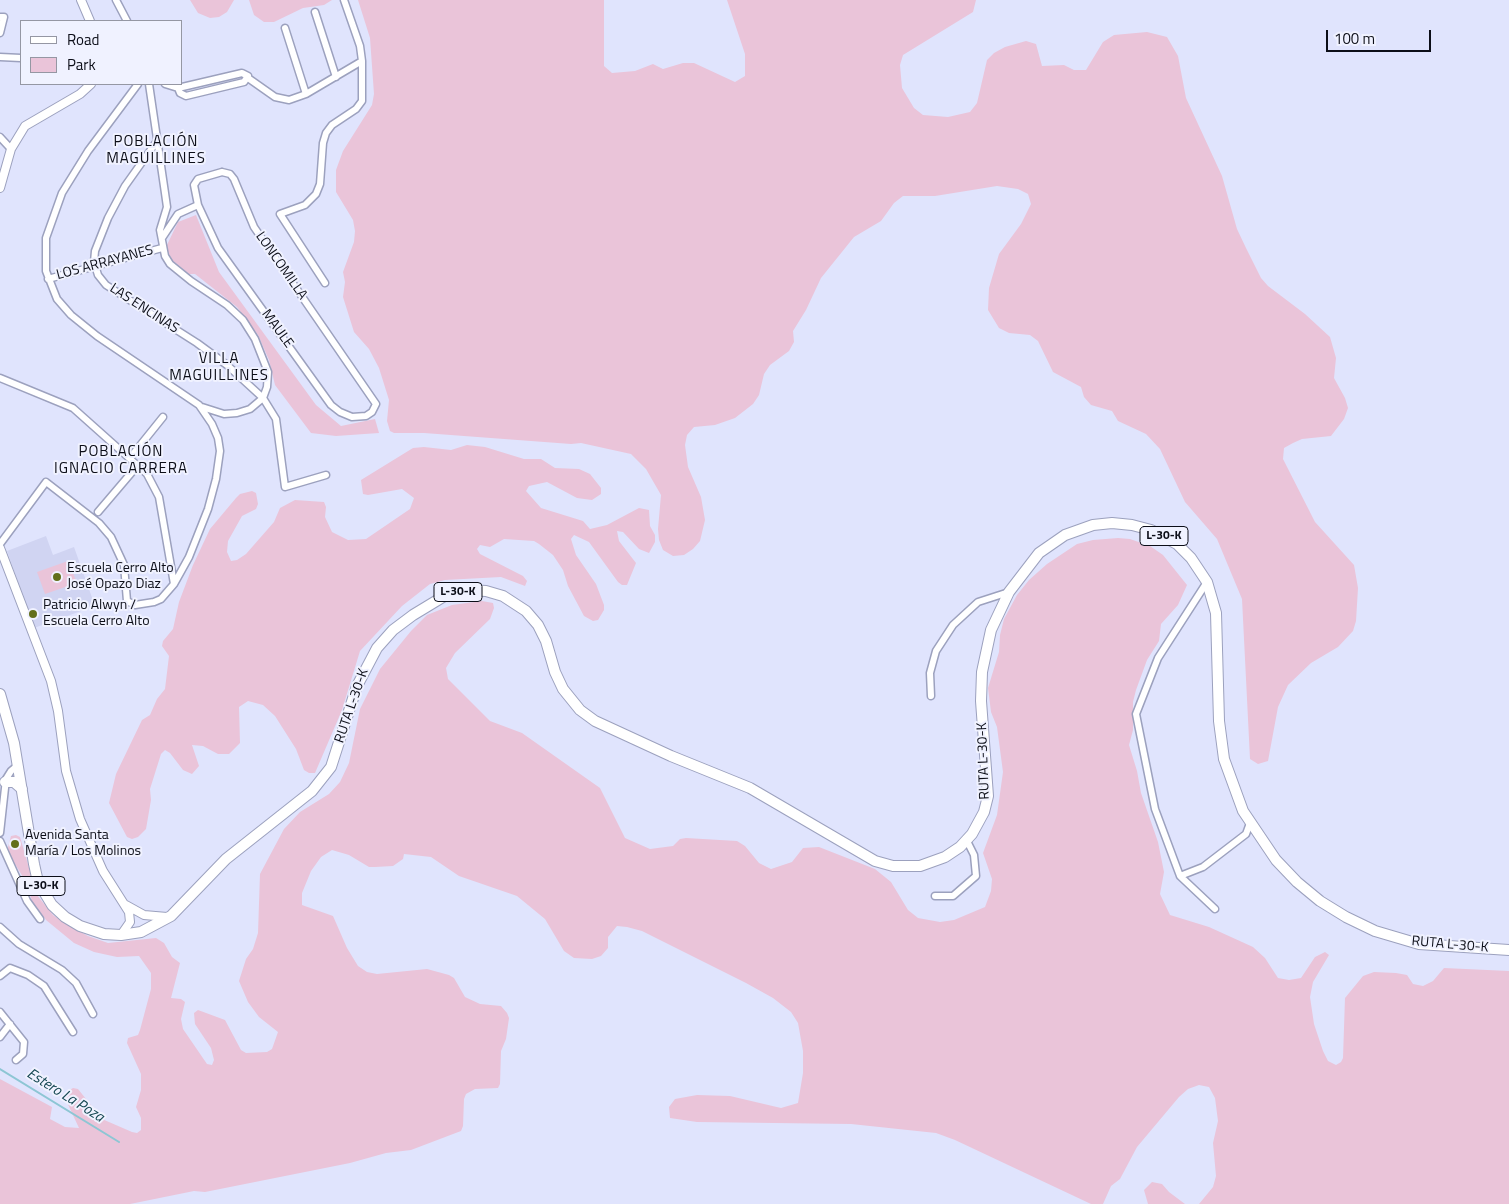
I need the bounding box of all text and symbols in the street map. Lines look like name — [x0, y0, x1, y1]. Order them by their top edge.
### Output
legend — [20, 20, 182, 85]
scale bar — [1329, 20, 1434, 52]
text: 100 m — [1334, 27, 1375, 50]
text: Road — [67, 28, 99, 51]
text: Park — [67, 53, 96, 76]
district label: POBLACIÓN MAGUILLINES — [105, 133, 207, 168]
street label: LONCOMILLA — [252, 229, 310, 303]
street label: LOS ARRAYANES — [55, 242, 155, 284]
street label: LAS ENCINAS — [106, 280, 182, 338]
street label: MAULE — [257, 306, 297, 352]
district label: VILLA MAGUILLINES — [168, 350, 270, 385]
district label: POBLACIÓN IGNACIO CARRERA — [52, 443, 190, 478]
road number: L-30-K — [1140, 526, 1188, 546]
place label: Escuela Cerro Alto José Opazo Diaz — [67, 561, 174, 594]
marker: Escuela Cerro Alto José Opazo Diaz — [51, 571, 63, 583]
road number: L-30-K — [434, 582, 482, 602]
place label: Patricio Alwyn / Escuela Cerro Alto — [43, 598, 150, 630]
marker: Patricio Alwyn / Escuela Cerro Alto — [27, 608, 39, 620]
street label: RUTA L-30-K — [331, 667, 373, 745]
street label: RUTA L-30-K — [974, 722, 994, 800]
place label: Avenida Santa María / Los Molinos — [25, 828, 141, 860]
marker: Avenida Santa María / Los Molinos — [9, 838, 21, 850]
road number: L-30-K — [17, 876, 65, 896]
street label: RUTA L-30-K — [1411, 933, 1489, 957]
water label: Estero La Poza — [23, 1065, 107, 1127]

